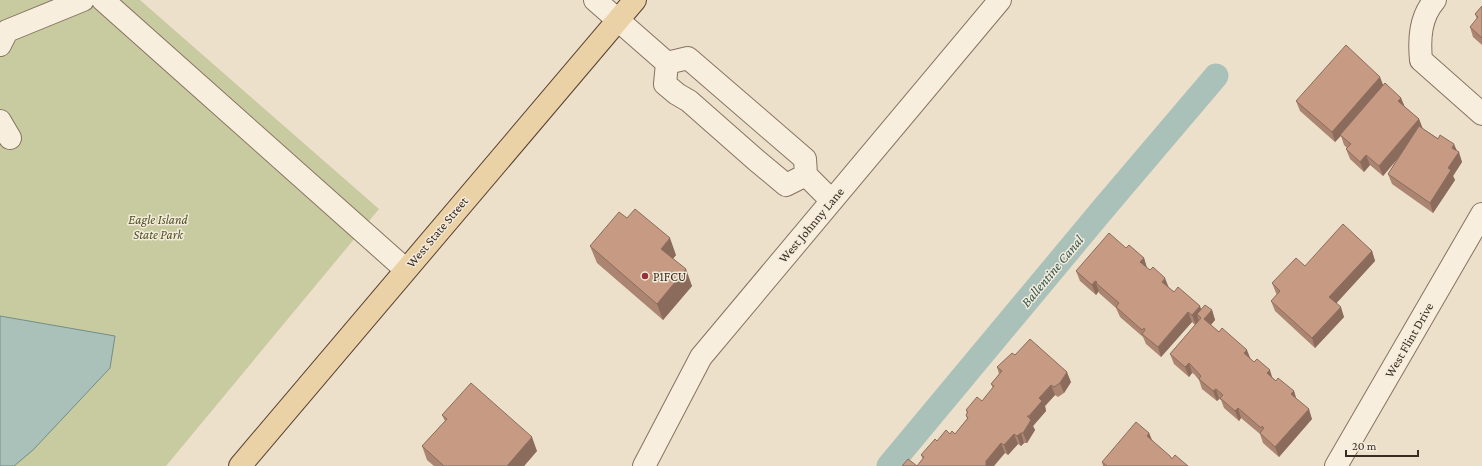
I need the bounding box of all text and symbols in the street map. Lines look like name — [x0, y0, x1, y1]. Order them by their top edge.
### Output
street label: West Johnny Lane — [775, 184, 847, 266]
street label: West State Street — [403, 193, 472, 271]
park label: Eagle Island State Park — [128, 212, 189, 242]
water label: Ballentine Canal — [1018, 232, 1087, 310]
place label: P1FCU — [653, 269, 686, 284]
marker: P1FCU — [640, 271, 650, 281]
street label: West Flint Drive — [1381, 300, 1437, 380]
scale bar — [1346, 432, 1418, 458]
text: 20 m — [1352, 439, 1377, 453]

